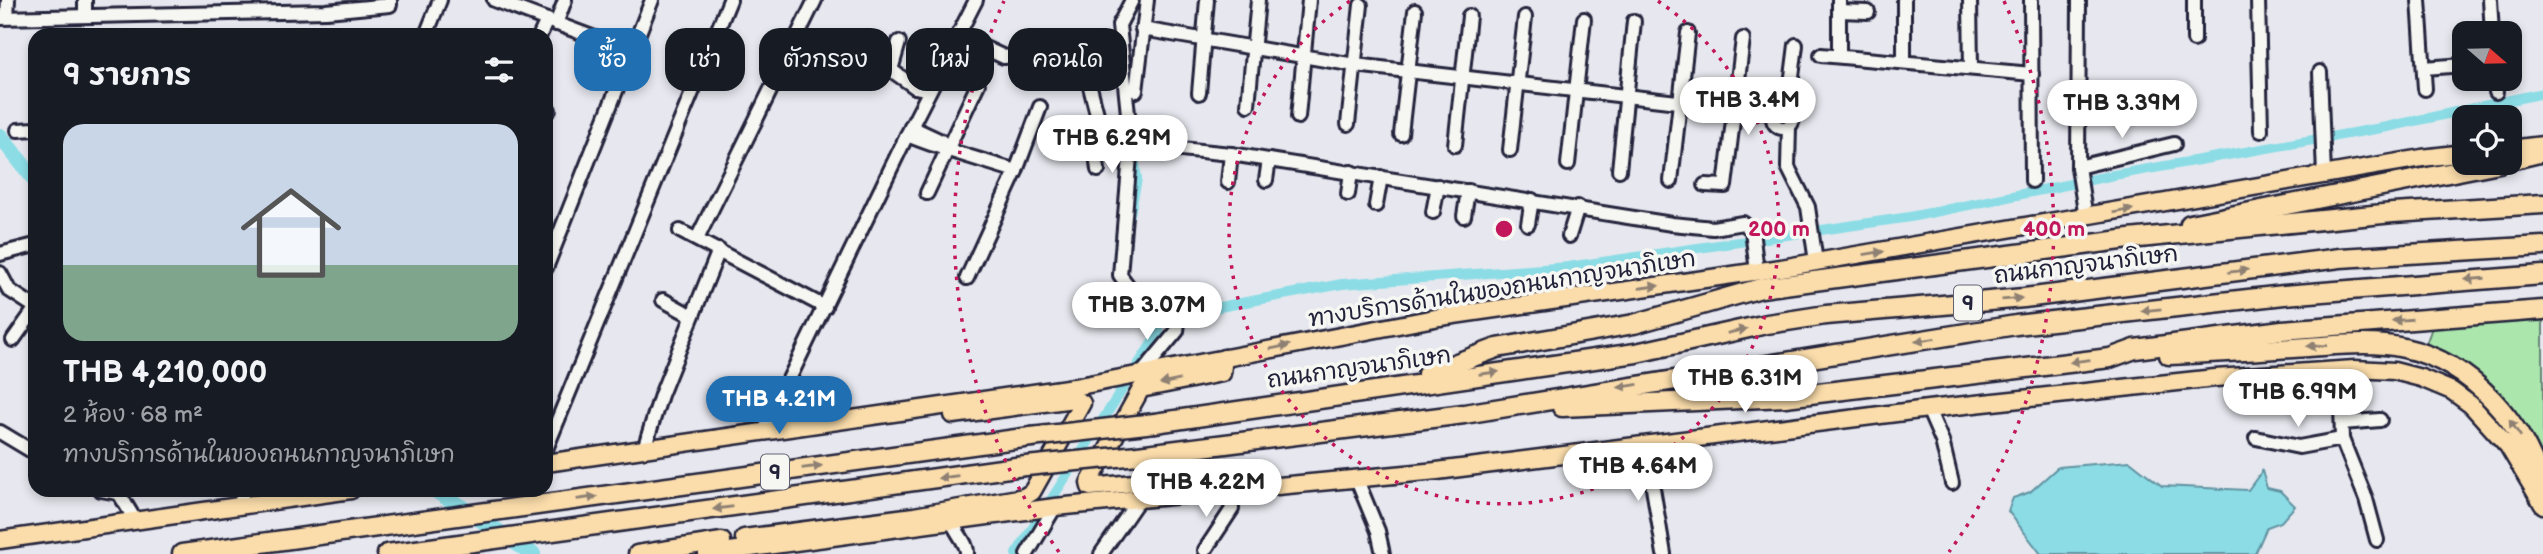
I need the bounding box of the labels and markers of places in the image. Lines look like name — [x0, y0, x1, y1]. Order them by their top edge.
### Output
pin: THB 3.4M — [1676, 78, 1820, 137]
pin: THB 3.39M — [2042, 80, 2202, 140]
pin: THB 6.29M — [1032, 116, 1192, 175]
centre of rings — [1492, 217, 1516, 241]
pin: THB 3.07M — [1067, 282, 1227, 342]
pin: THB 6.31M — [1665, 356, 1825, 415]
pin: THB 6.99M — [2218, 370, 2378, 429]
pin: THB 4.21M — [699, 376, 859, 436]
pin: THB 4.64M — [1558, 444, 1718, 503]
pin: THB 4.22M — [1126, 460, 1286, 519]

